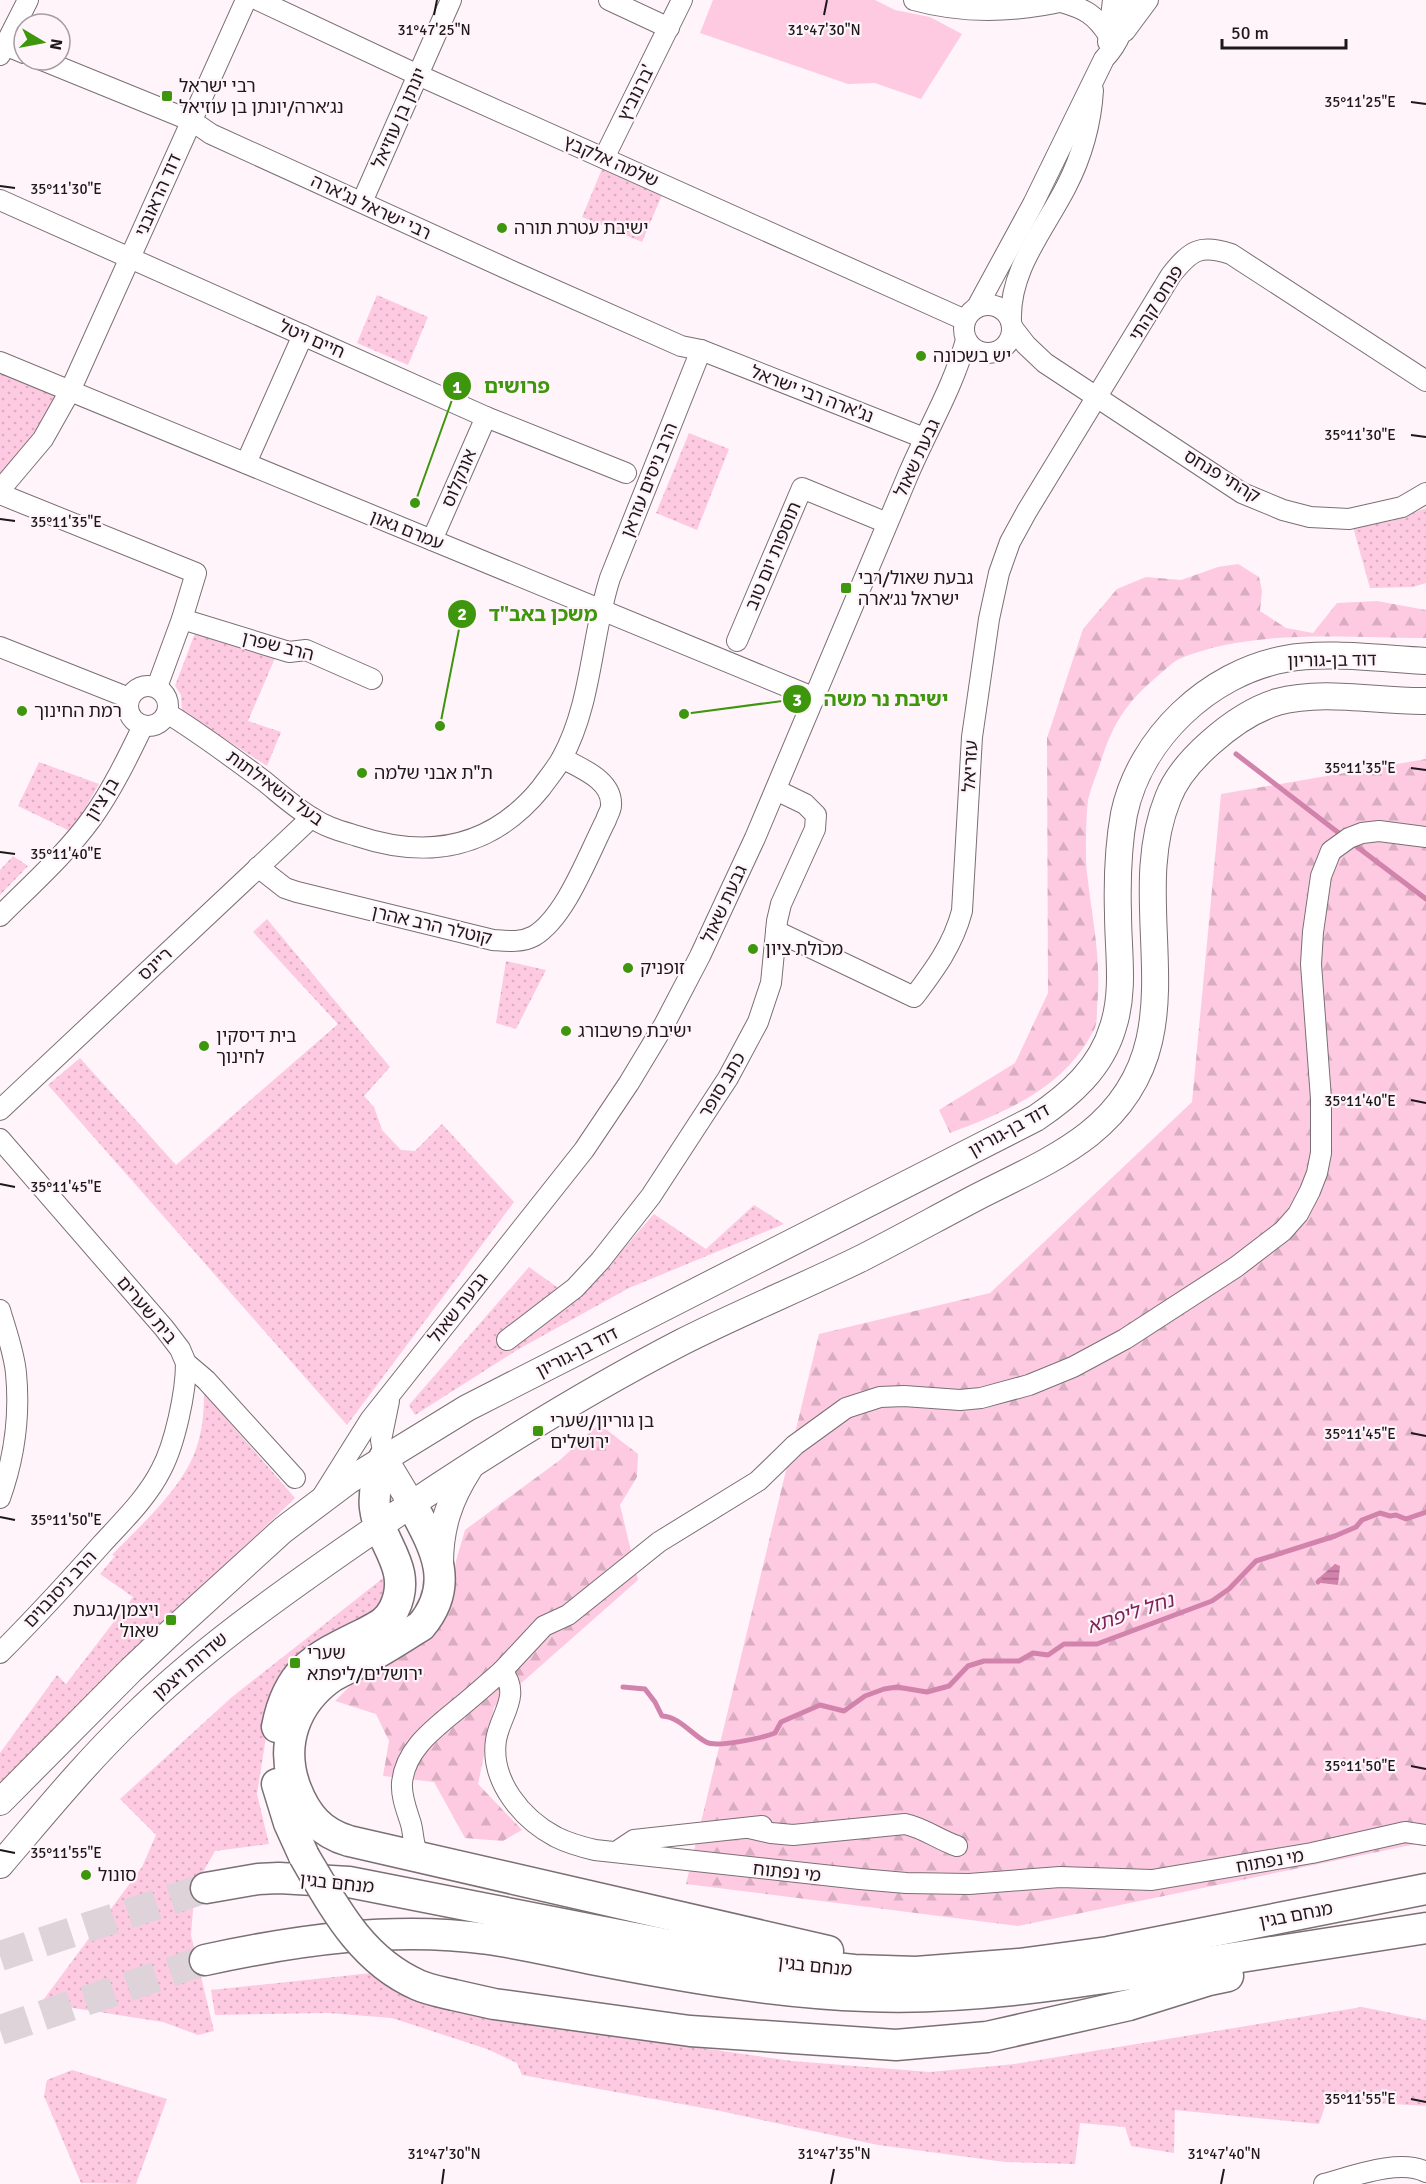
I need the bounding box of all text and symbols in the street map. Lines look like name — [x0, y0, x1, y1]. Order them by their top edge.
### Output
north arrow — [12, 12, 72, 72]
scale bar — [1222, 12, 1346, 50]
text: 31°47'25"N — [397, 21, 471, 39]
text: 31°47'30"N — [787, 21, 861, 39]
text: 50 m — [1231, 22, 1269, 44]
text: N — [45, 37, 67, 52]
street label: ברנוביץ' — [613, 61, 659, 125]
street label: יונתן בן עוזיאל — [367, 64, 431, 172]
place label: רבי ישראל נג׳ארה/יונתן בן עוזיאל — [179, 75, 344, 118]
marker: רבי ישראל נג׳ארה/יונתן בן עוזיאל — [160, 89, 174, 103]
text: 35°11'25"E — [1324, 93, 1396, 111]
street label: שלמה אלקבץ — [560, 130, 662, 192]
street label: דוד הראובני — [130, 150, 186, 240]
street label: רבי ישראל נג'ארה — [307, 170, 435, 244]
text: 35°11'30"E — [30, 180, 102, 198]
place label: ישיבת עטרת תורה — [514, 217, 648, 239]
marker: ישיבת עטרת תורה — [495, 221, 509, 235]
street label: פנחס קהתי — [1124, 261, 1188, 345]
street label: חיים ויטל — [276, 315, 348, 363]
place label: יש בשכונה — [933, 345, 1011, 367]
marker: יש בשכונה — [914, 349, 928, 363]
street label: נג'ארה רבי ישראל — [747, 360, 877, 428]
callout: פרושים — [442, 367, 562, 405]
text: פרושים — [484, 374, 550, 399]
text: 1 — [452, 376, 462, 398]
street label: גבעת שאול — [889, 415, 945, 500]
street label: הרב ניסים עזראן — [616, 419, 682, 541]
text: 35°11'30"E — [1324, 426, 1396, 444]
street label: קהתי פנחס — [1180, 445, 1264, 507]
street label: אונקלוס — [437, 446, 481, 510]
street label: תוספות יום טוב — [740, 499, 806, 613]
street label: עמרם גאון — [367, 505, 447, 555]
text: 35°11'35"E — [30, 513, 102, 531]
place label: גבעת שאול/רבי ישראל נג׳ארה — [858, 567, 974, 610]
marker: גבעת שאול/רבי ישראל נג׳ארה — [839, 581, 853, 595]
callout: משכן באב"ד — [447, 595, 610, 633]
text: משכן באב"ד — [489, 602, 597, 627]
text: 2 — [457, 603, 467, 625]
street label: הרב שפרן — [240, 626, 316, 666]
street label: דוד בן-גוריון — [1287, 648, 1377, 672]
callout: ישיבת נר משה — [782, 680, 961, 718]
text: ישיבת נר משה — [824, 687, 948, 712]
text: 3 — [792, 689, 802, 711]
place label: רמת החינוך — [34, 700, 122, 722]
marker: רמת החינוך — [15, 704, 29, 718]
street label: עזריאל — [958, 739, 982, 793]
street label: בעל השאילתות — [222, 745, 328, 831]
text: 35°11'35"E — [1324, 759, 1396, 777]
place label: ת"ת אבני שלמה — [374, 762, 493, 784]
marker: ת"ת אבני שלמה — [355, 766, 369, 780]
street label: בן ציון — [80, 773, 124, 825]
text: 35°11'40"E — [30, 845, 102, 863]
street label: גבעת שאול — [696, 861, 752, 946]
street label: קוטלר הרב אהרן — [370, 900, 494, 950]
place label: מכולת ציון — [765, 938, 843, 960]
marker: מכולת ציון — [746, 942, 760, 956]
street label: ריינס — [133, 943, 177, 985]
place label: זופניק — [640, 957, 685, 979]
marker: זופניק — [621, 961, 635, 975]
place label: ישיבת פרשבורג — [578, 1020, 692, 1042]
marker: ישיבת פרשבורג — [559, 1024, 573, 1038]
place label: בית דיסקין לחינוך — [216, 1025, 297, 1068]
marker: בית דיסקין לחינוך — [197, 1039, 211, 1053]
street label: כתב סופר — [694, 1048, 750, 1122]
text: 35°11'40"E — [1324, 1092, 1396, 1110]
street label: דוד בן-גוריון — [965, 1099, 1054, 1161]
text: 35°11'45"E — [30, 1178, 102, 1196]
street label: גבעת שאול — [424, 1268, 493, 1348]
street label: בית שערים — [112, 1272, 182, 1348]
street label: דוד בן-גוריון — [532, 1322, 622, 1382]
place label: בן גוריון/שערי ירושלים — [550, 1410, 654, 1453]
marker: בן גוריון/שערי ירושלים — [531, 1424, 545, 1438]
text: 35°11'45"E — [1324, 1425, 1396, 1443]
text: 35°11'50"E — [30, 1511, 102, 1529]
street label: הרב ניסנבוים — [19, 1546, 101, 1632]
water label: נחל ליפתא — [1084, 1587, 1178, 1639]
place label: ויצמן/גבעת שאול — [73, 1599, 159, 1642]
marker: ויצמן/גבעת שאול — [164, 1613, 178, 1627]
street label: שדרות ויצמן — [148, 1628, 232, 1704]
place label: שערי ירושלים/ליפתא — [307, 1642, 423, 1685]
marker: שערי ירושלים/ליפתא — [288, 1656, 302, 1670]
text: 35°11'50"E — [1324, 1757, 1396, 1775]
text: 35°11'55"E — [30, 1844, 102, 1862]
street label: מי נפתוח — [1234, 1844, 1306, 1878]
street label: מי נפתוח — [752, 1857, 822, 1887]
place label: סונול — [98, 1864, 137, 1886]
marker: סונול — [79, 1868, 93, 1882]
street label: מנחם בגין — [299, 1868, 375, 1898]
street label: מנחם בגין — [1257, 1897, 1335, 1933]
street label: מנחם בגין — [777, 1951, 853, 1981]
text: 35°11'55"E — [1324, 2090, 1396, 2108]
text: 31°47'30"N — [407, 2145, 481, 2163]
text: 31°47'35"N — [797, 2145, 871, 2163]
text: 31°47'40"N — [1187, 2145, 1261, 2163]

